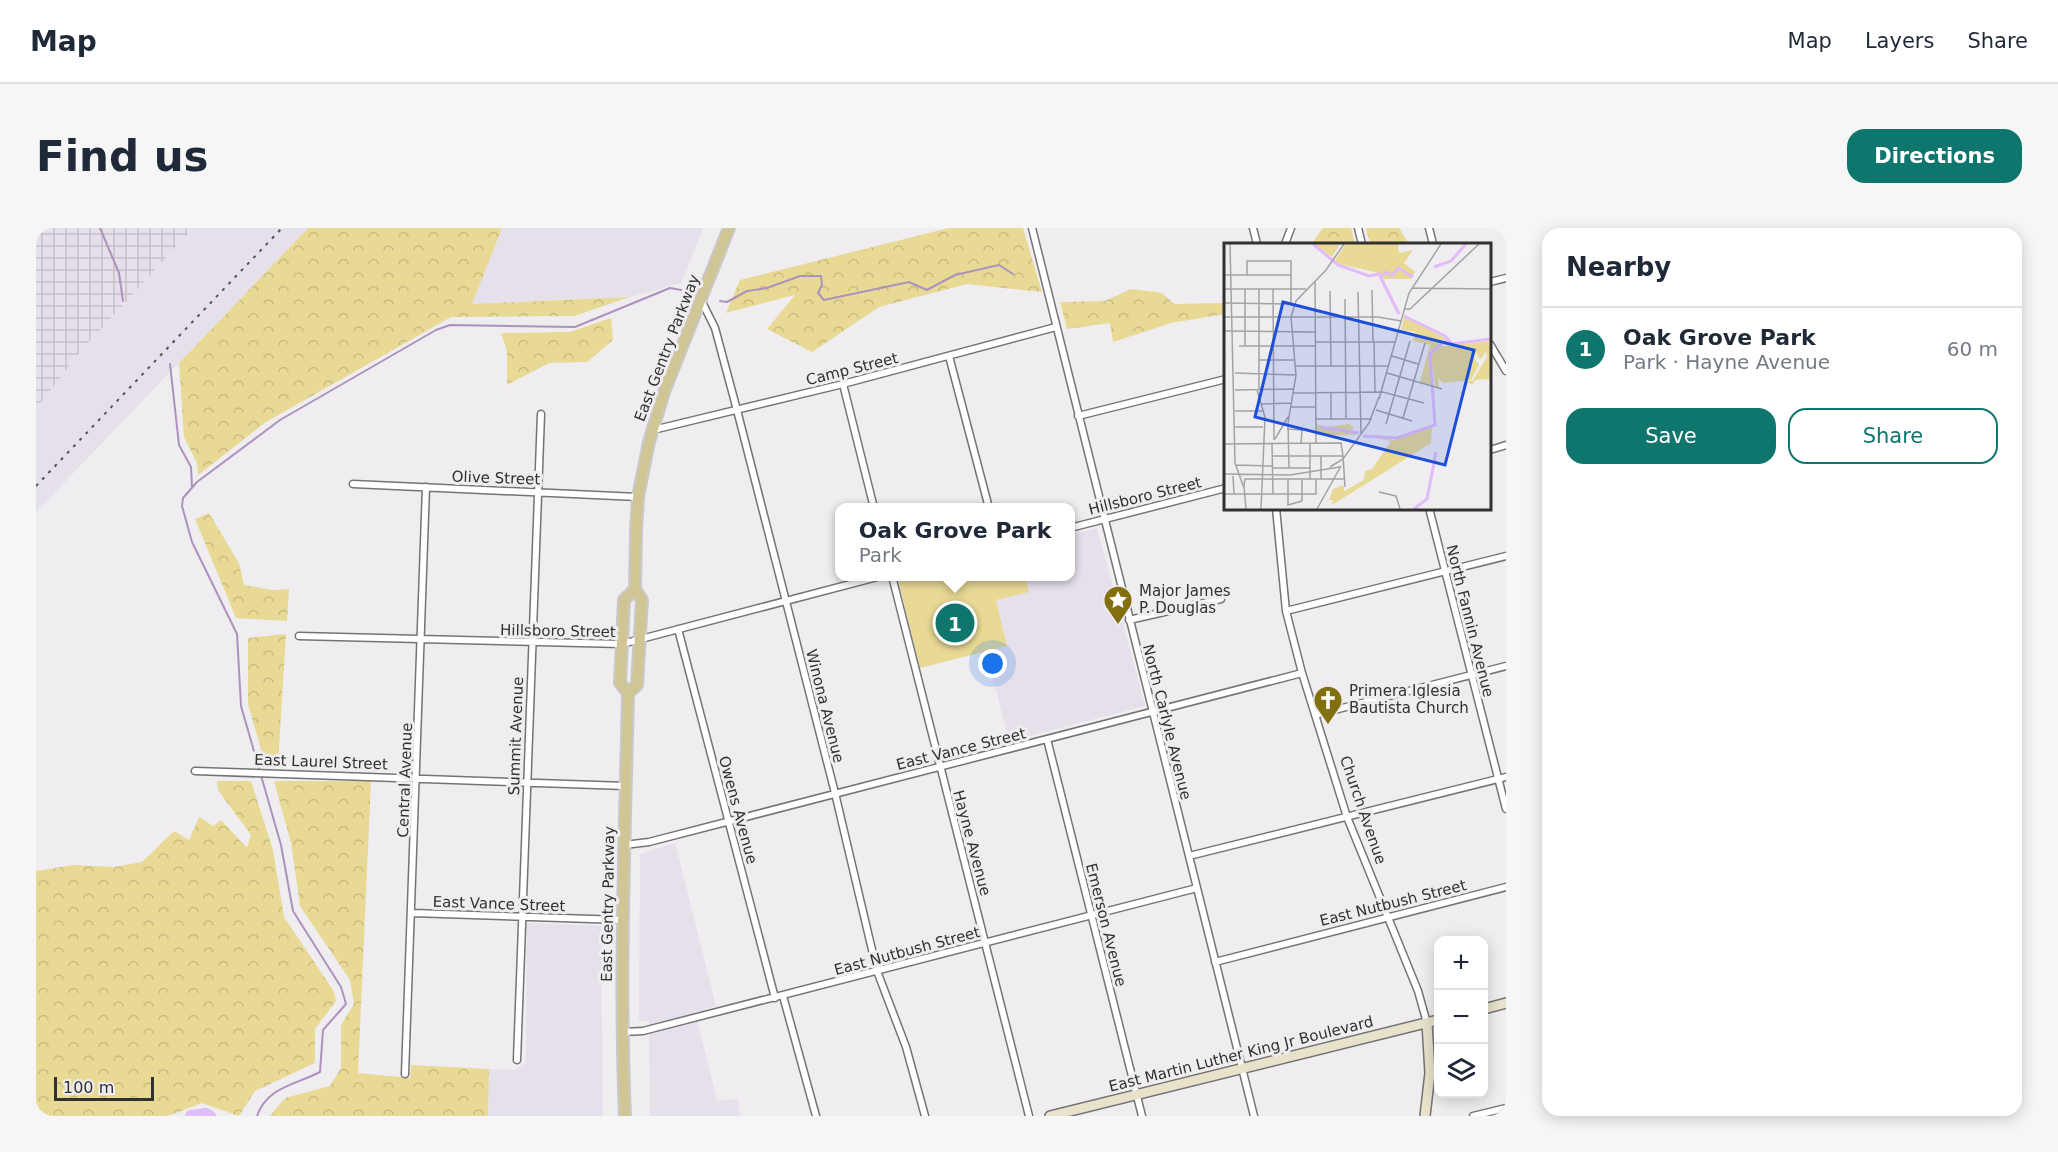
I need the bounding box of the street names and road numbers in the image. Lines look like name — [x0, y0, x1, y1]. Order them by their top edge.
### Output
street label: East Gentry Parkway — [631, 272, 703, 424]
street label: Camp Street — [804, 349, 900, 389]
street label: Olive Street — [451, 467, 541, 489]
street label: Hillsboro Street — [1087, 473, 1203, 519]
street label: North Fannin Avenue — [1442, 543, 1498, 699]
street label: Hillsboro Street — [500, 621, 616, 641]
street label: North Carlyle Avenue — [1139, 642, 1195, 802]
street label: Winona Avenue — [802, 647, 848, 765]
street label: Summit Avenue — [505, 676, 527, 796]
street label: Central Avenue — [394, 722, 416, 838]
street label: East Vance Street — [894, 724, 1028, 774]
street label: East Laurel Street — [254, 751, 388, 773]
street label: Church Avenue — [1336, 753, 1390, 867]
street label: Owens Avenue — [715, 754, 761, 866]
street label: Hayne Avenue — [949, 788, 995, 898]
street label: East Gentry Parkway — [598, 826, 618, 982]
street label: Emerson Avenue — [1082, 861, 1130, 989]
street label: East Nutbush Street — [1318, 876, 1468, 930]
street label: East Vance Street — [432, 893, 566, 915]
street label: East Nutbush Street — [832, 923, 982, 979]
street label: East Martin Luther King Jr Boulevard — [1107, 1012, 1375, 1096]

